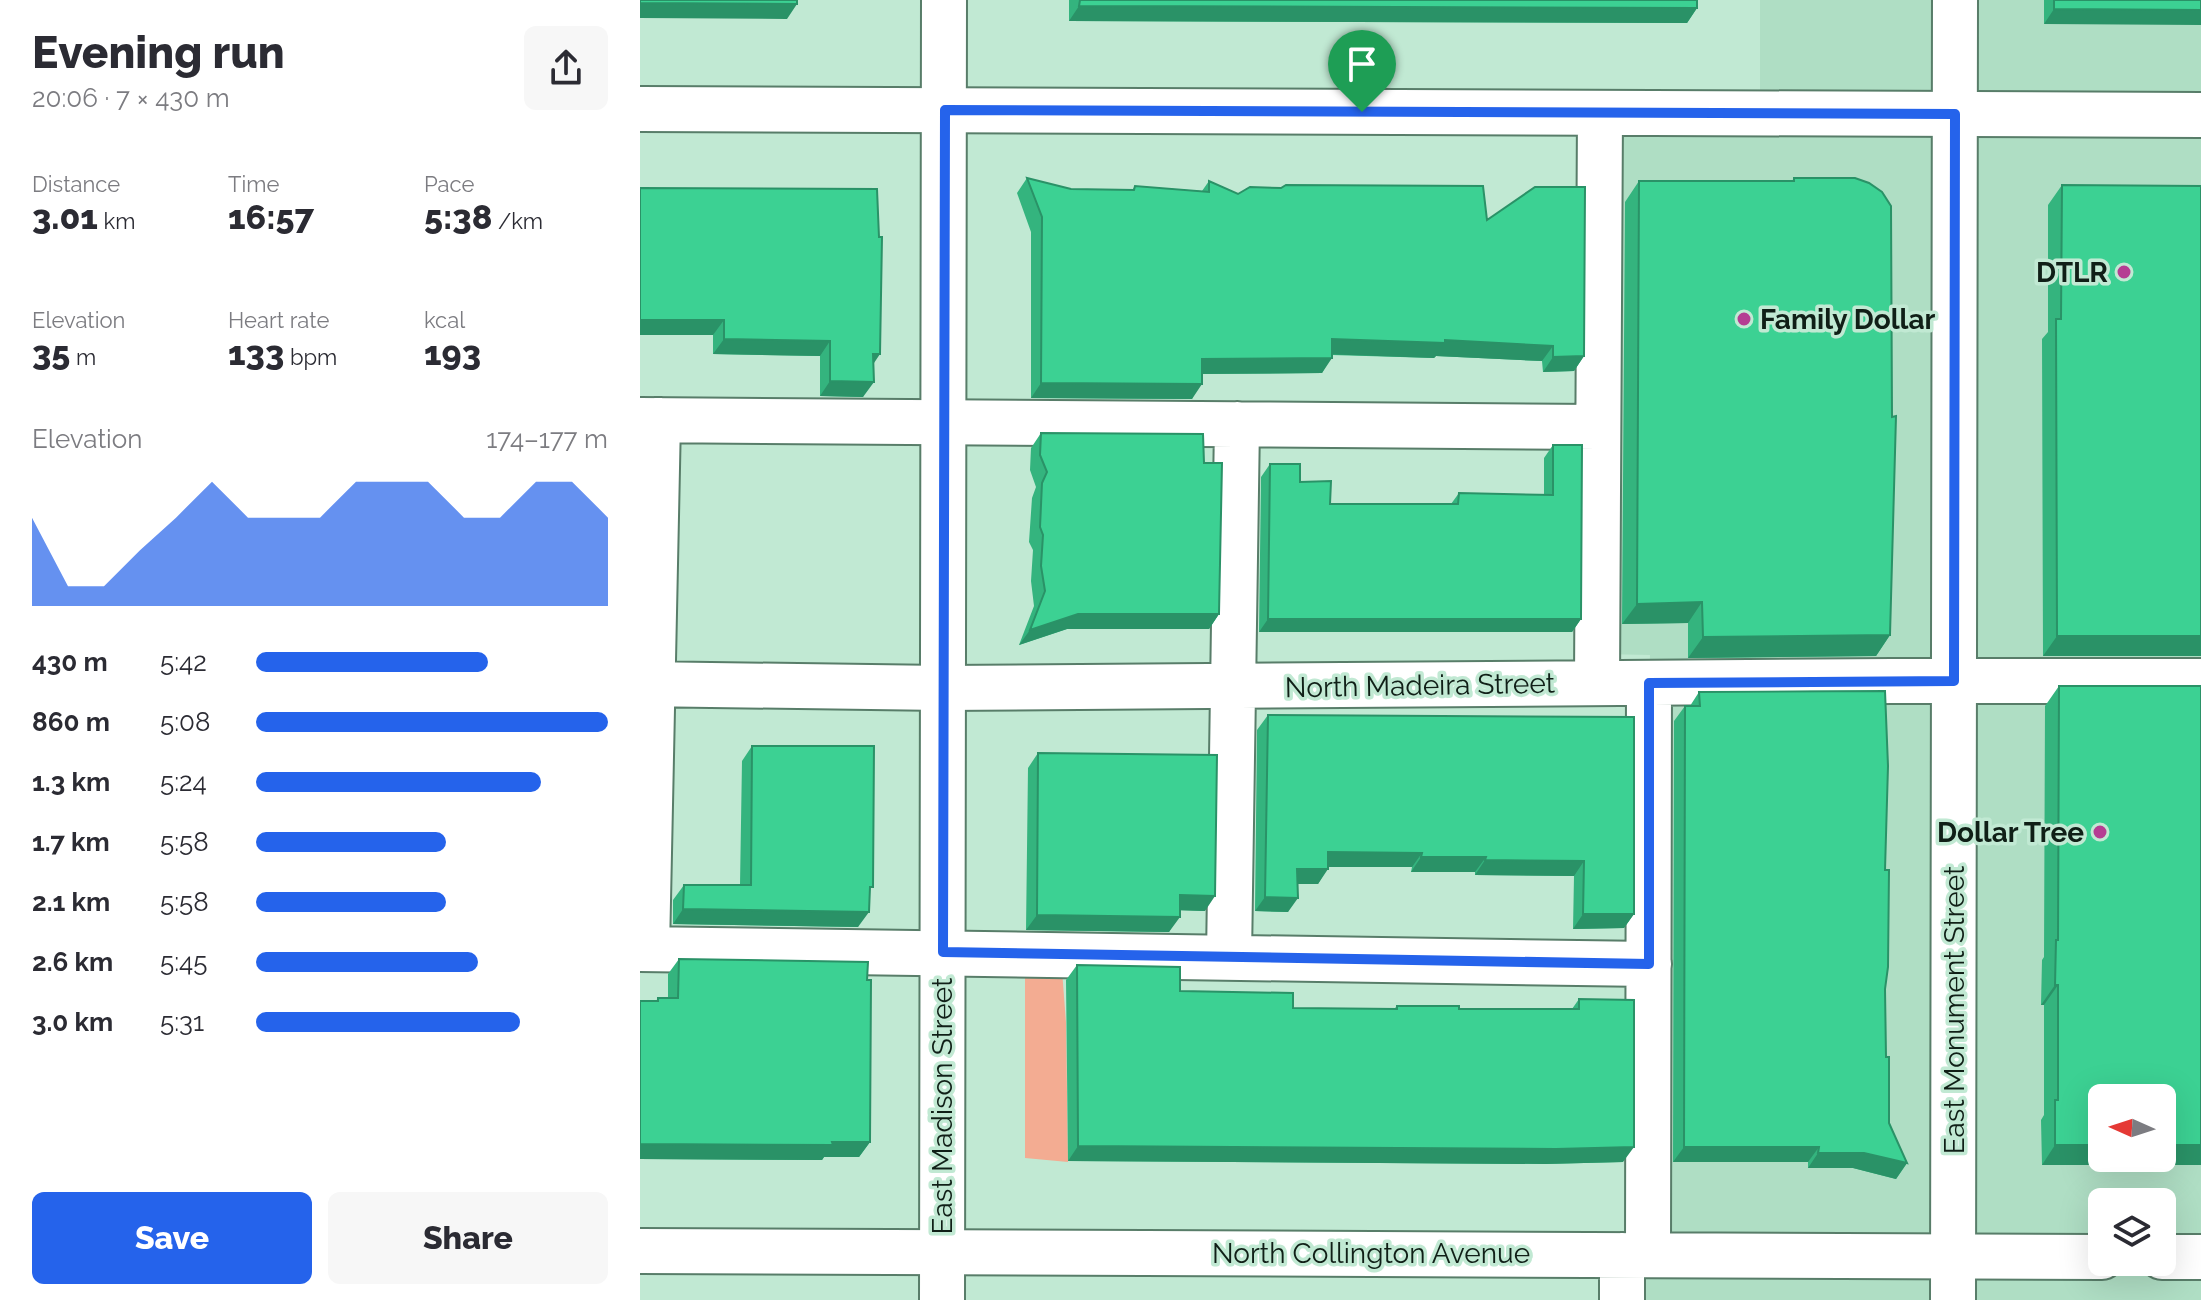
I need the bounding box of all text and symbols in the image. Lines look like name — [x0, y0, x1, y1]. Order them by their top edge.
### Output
button: share — [524, 26, 608, 110]
text: Evening run — [32, 27, 285, 78]
pin — [1328, 30, 1396, 112]
icon: arrive — [1340, 42, 1384, 86]
text: 20:06 · 7 × 430 m — [32, 83, 230, 113]
text: Distance — [32, 171, 120, 197]
text: Time — [228, 171, 279, 197]
text: Pace — [424, 171, 474, 197]
text: 3.01 — [32, 197, 98, 237]
text: 16:57 — [228, 197, 314, 237]
text: 5:38 — [424, 197, 492, 237]
text: km — [98, 208, 135, 234]
text: /km — [492, 208, 543, 234]
place label: DTLR — [2036, 256, 2108, 289]
marker: DTLR — [2115, 263, 2133, 281]
place label: Family Dollar — [1760, 303, 1936, 336]
text: Elevation — [32, 307, 125, 333]
text: Heart rate — [228, 307, 329, 333]
text: kcal — [424, 307, 465, 333]
marker: Family Dollar — [1735, 310, 1753, 328]
text: 35 — [32, 333, 70, 373]
text: 133 — [228, 333, 284, 373]
text: 193 — [424, 333, 481, 373]
text: m — [70, 344, 96, 370]
text: bpm — [284, 344, 337, 370]
text: Elevation — [32, 424, 142, 454]
text: 174–177 m — [486, 424, 608, 454]
text: 430 m — [32, 647, 108, 677]
text: 5:42 — [160, 647, 207, 677]
street label: North Madeira Street — [1285, 667, 1556, 704]
text: 860 m — [32, 707, 110, 737]
text: 5:08 — [160, 707, 210, 737]
text: 1.3 km — [32, 767, 110, 797]
text: 5:24 — [160, 767, 207, 797]
place label: Dollar Tree — [1937, 816, 2084, 849]
marker: Dollar Tree — [2091, 823, 2109, 841]
text: 1.7 km — [32, 827, 110, 857]
text: 5:58 — [160, 827, 209, 857]
street label: East Monument Street — [1938, 865, 1971, 1154]
text: 2.1 km — [32, 887, 110, 917]
text: 5:58 — [160, 887, 209, 917]
text: 2.6 km — [32, 947, 113, 977]
text: 5:45 — [160, 947, 207, 977]
street label: East Madison Street — [926, 977, 959, 1234]
text: 3.0 km — [32, 1007, 113, 1037]
text: 5:31 — [160, 1007, 204, 1037]
north arrow — [2088, 1084, 2176, 1172]
map controls — [2088, 1084, 2176, 1276]
button: layers — [2088, 1188, 2176, 1276]
button: Save — [32, 1192, 312, 1284]
button: Share — [328, 1192, 608, 1284]
street label: North Collington Avenue — [1212, 1237, 1530, 1270]

